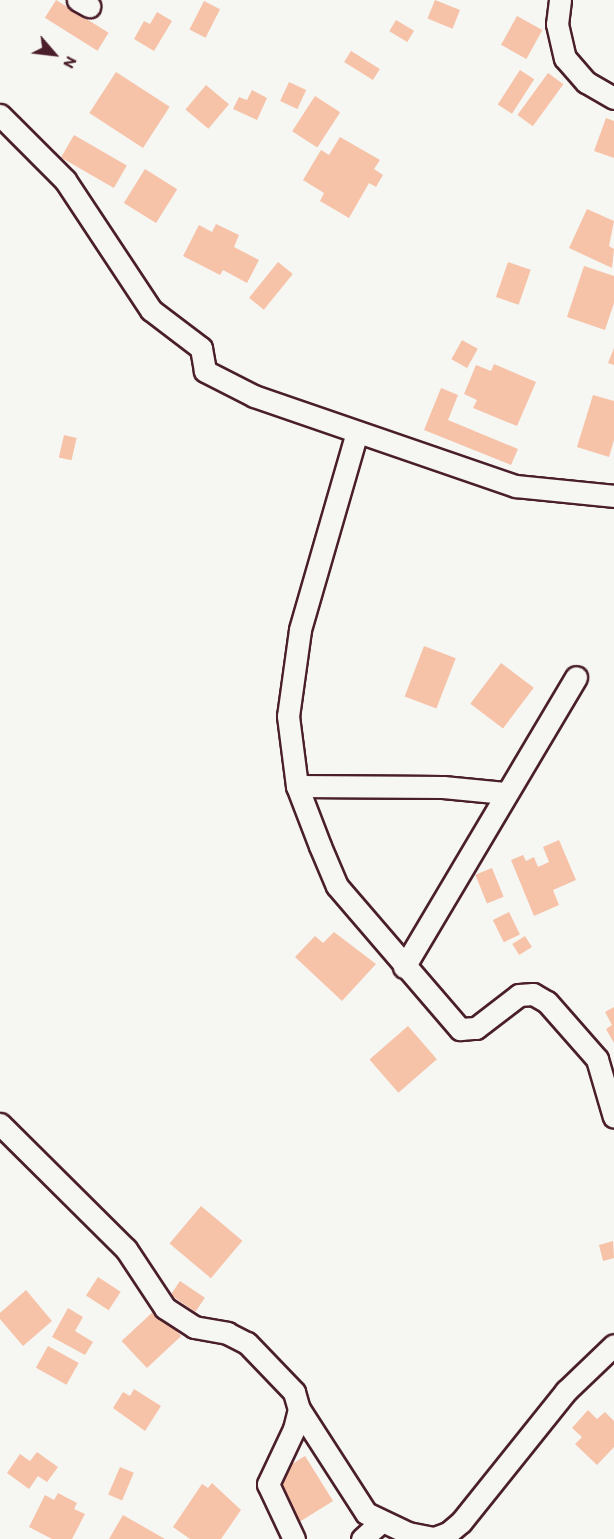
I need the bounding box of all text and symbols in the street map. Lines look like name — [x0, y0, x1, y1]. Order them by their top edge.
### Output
north arrow — [24, 24, 84, 84]
text: N — [59, 53, 81, 72]

